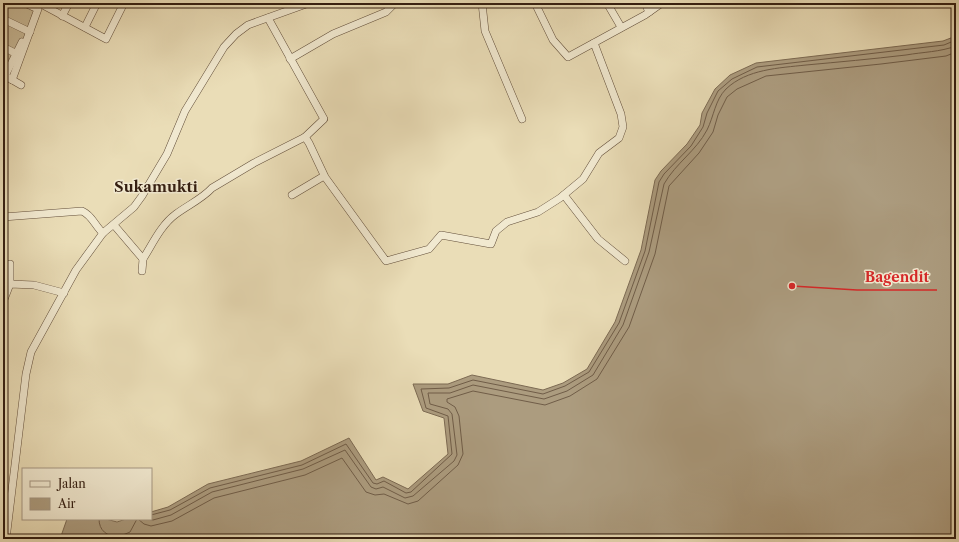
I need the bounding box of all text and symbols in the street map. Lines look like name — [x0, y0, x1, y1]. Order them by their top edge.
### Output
district label: Sukamukti — [114, 177, 199, 196]
callout: Bagendit — [857, 264, 937, 290]
text: Bagendit — [865, 268, 930, 286]
legend — [22, 468, 152, 520]
text: Jalan — [56, 476, 86, 491]
text: Air — [57, 496, 76, 511]

